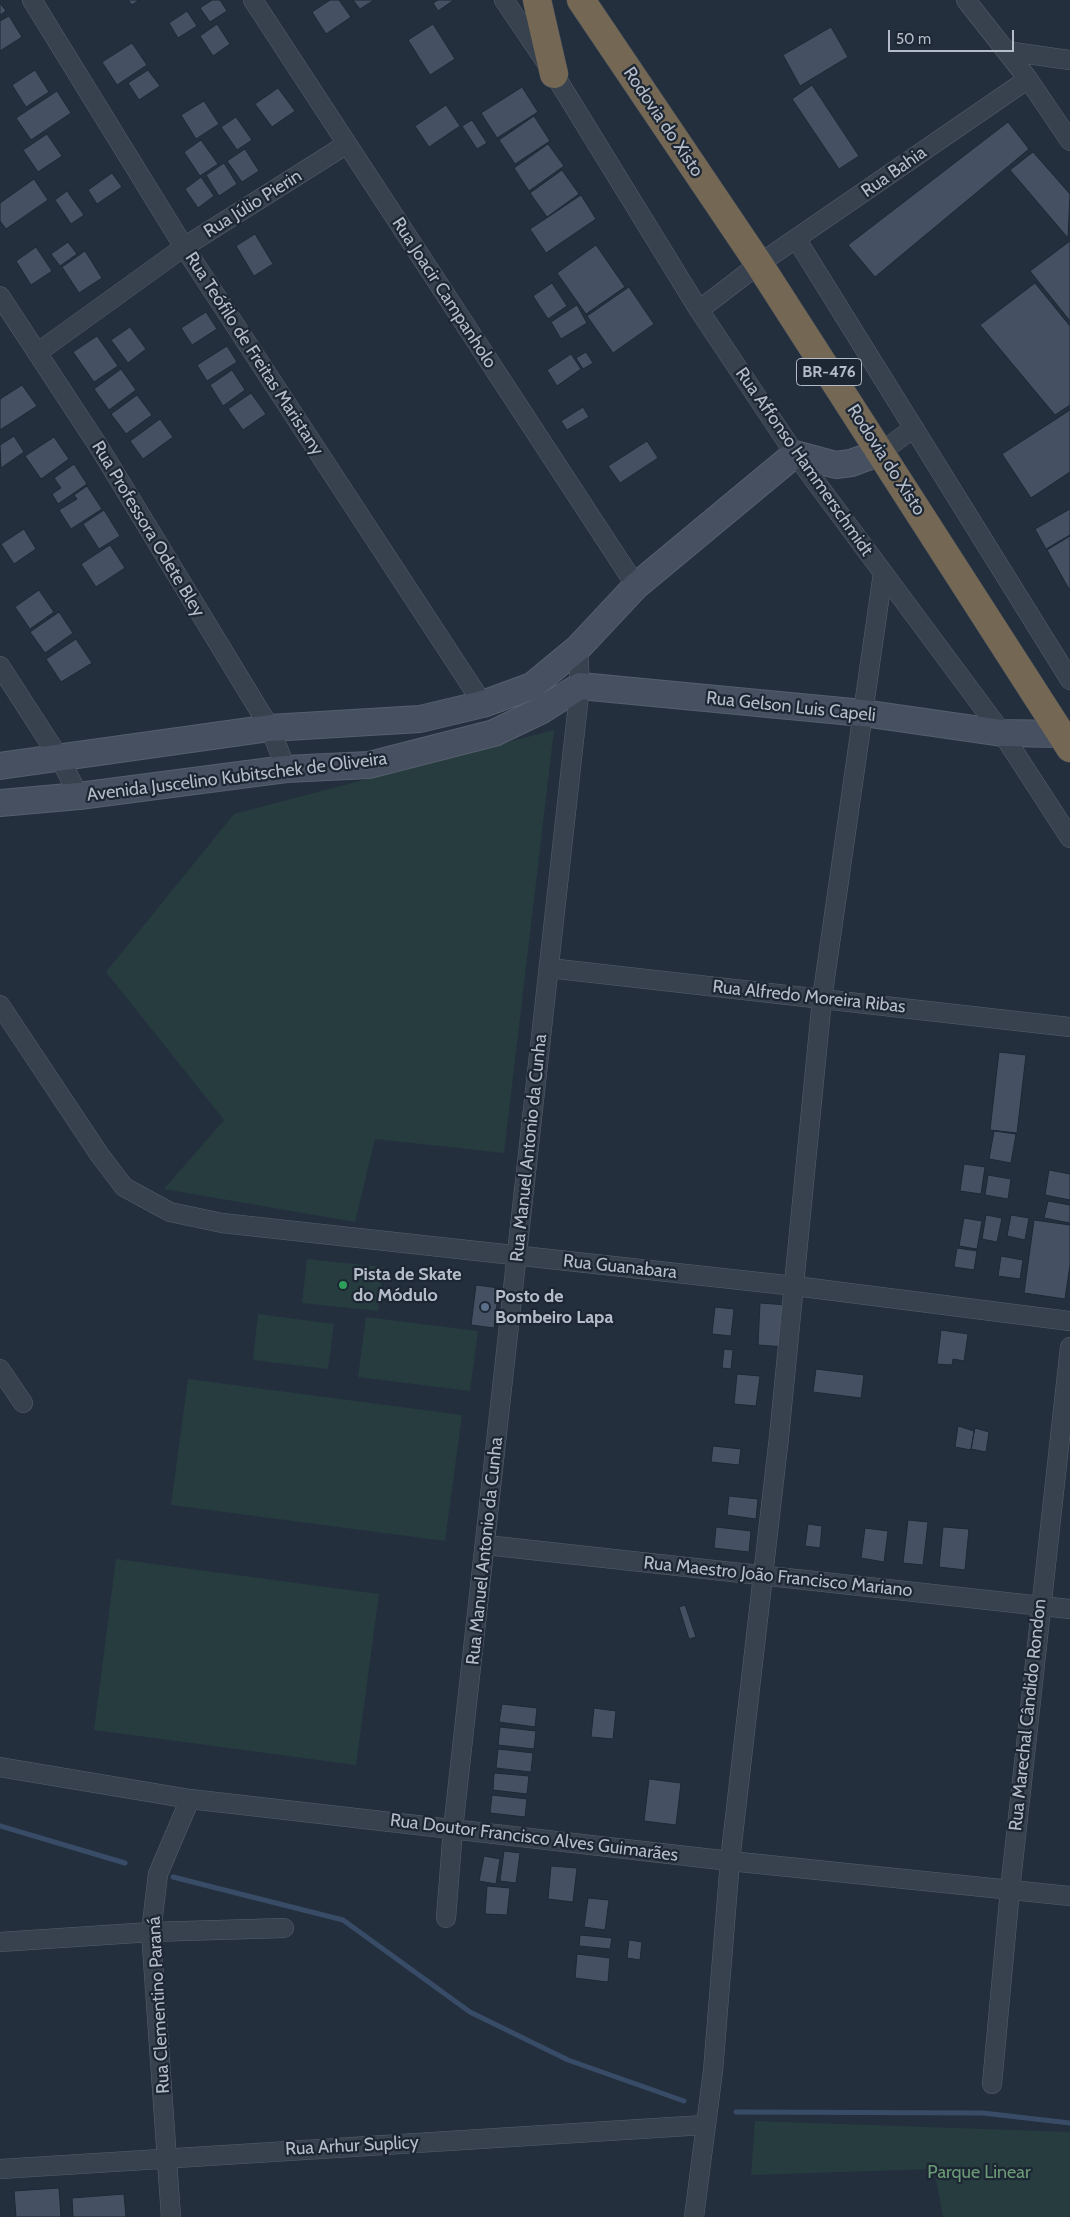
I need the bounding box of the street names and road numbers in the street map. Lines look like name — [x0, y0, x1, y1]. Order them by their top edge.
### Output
street label: Rodovia do Xisto — [618, 63, 708, 181]
street label: Rua Bahia — [857, 142, 931, 202]
street label: Rua Júlio Pierin — [200, 165, 306, 243]
street label: Rua Joacir Campanholo — [387, 214, 501, 372]
street label: Rua Teófilo de Freitas Maristany — [180, 248, 328, 460]
road number: BR-476 — [796, 358, 862, 386]
street label: Rua Affonso Hammerschmidt — [731, 364, 877, 560]
street label: Rodovia do Xisto — [842, 401, 930, 519]
street label: Rua Professora Odete Bley — [87, 437, 209, 621]
street label: Rua Gelson Luis Capeli — [705, 687, 877, 727]
street label: Avenida Juscelino Kubitschek de Oliveira — [86, 748, 388, 806]
street label: Rua Alfredo Moreira Ribas — [711, 976, 907, 1018]
street label: Rua Manuel Antonio da Cunha — [506, 1033, 552, 1263]
street label: Rua Guanabara — [562, 1250, 678, 1284]
street label: Rua Manuel Antonio da Cunha — [462, 1436, 508, 1666]
street label: Rua Maestro João Francisco Mariano — [642, 1552, 914, 1602]
street label: Rua Marechal Cândido Rondon — [1005, 1598, 1051, 1832]
street label: Rua Doutor Francisco Alves Guimarães — [389, 1810, 679, 1866]
street label: Rua Clementino Paraná — [144, 1916, 174, 2094]
street label: Rua Arhur Suplicy — [285, 2132, 419, 2160]

